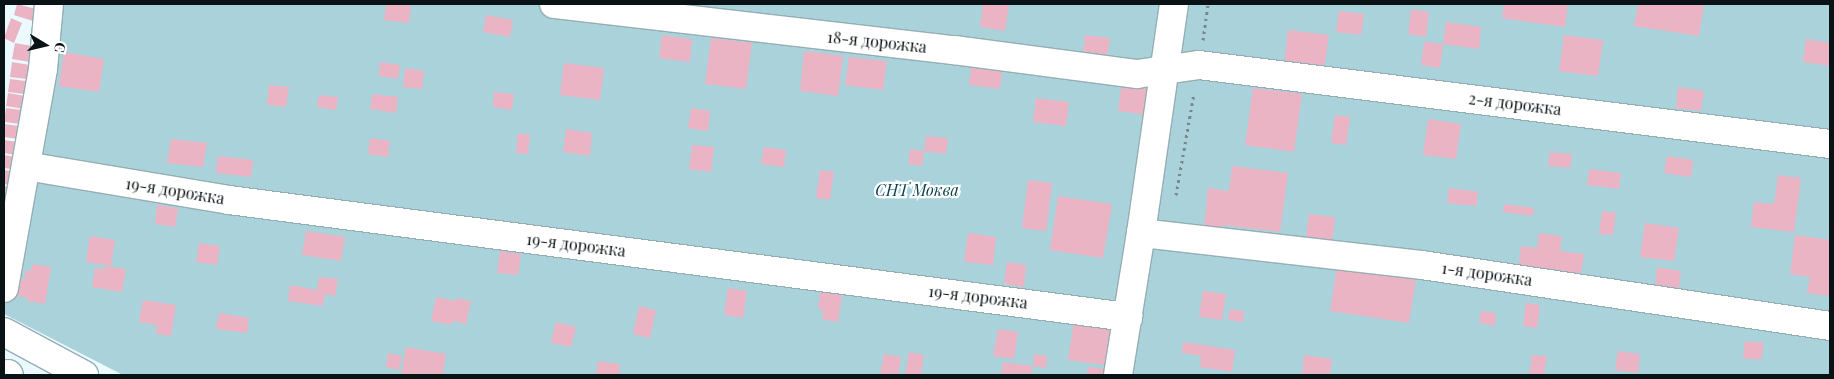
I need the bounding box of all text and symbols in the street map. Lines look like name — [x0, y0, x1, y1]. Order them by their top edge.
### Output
north arrow — [20, 20, 70, 70]
street label: 18-я дорожка — [826, 27, 928, 57]
text: С — [50, 41, 70, 54]
street label: 2-я дорожка — [1467, 89, 1563, 119]
street label: 19-я дорожка — [124, 174, 226, 208]
park label: СНТ Моква — [875, 180, 959, 200]
street label: 19-я дорожка — [525, 229, 627, 261]
street label: 1-я дорожка — [1440, 258, 1534, 290]
street label: 19-я дорожка — [927, 281, 1029, 313]

